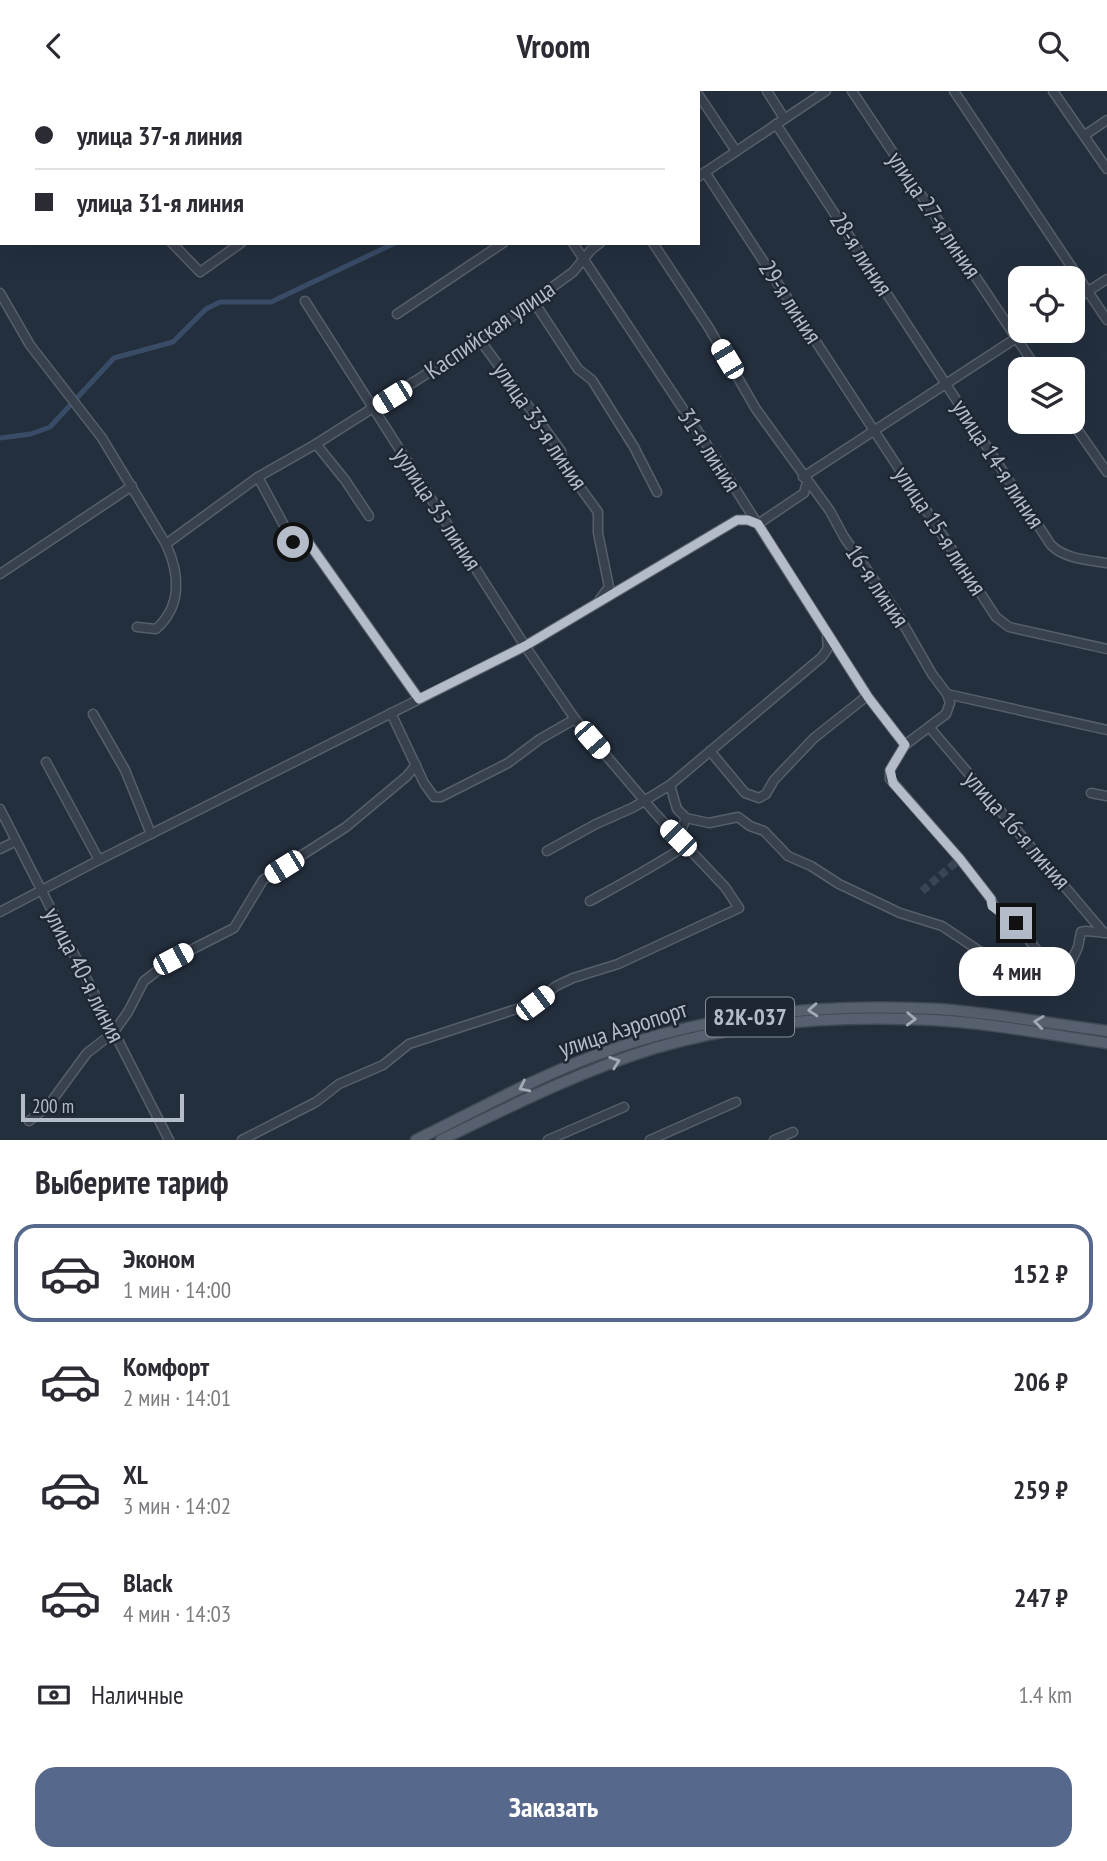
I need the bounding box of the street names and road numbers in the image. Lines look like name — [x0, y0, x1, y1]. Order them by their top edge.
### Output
street label: улица 27-я линия — [881, 145, 988, 284]
street label: 28-я линия — [823, 206, 900, 301]
street label: 29-я линия — [752, 254, 829, 349]
street label: Каспийская улица — [418, 273, 561, 386]
street label: улица 33-я линия — [486, 356, 595, 496]
street label: улица 14-я линия — [945, 393, 1052, 534]
street label: 31-я линия — [671, 402, 748, 497]
street label: уулица 35 линия — [386, 441, 489, 576]
street label: улица 15-я линия — [887, 460, 994, 601]
street label: 16-я линия — [838, 538, 916, 633]
street label: улица 16-я линия — [957, 764, 1078, 896]
street label: улица 40-я линия — [37, 902, 132, 1048]
street label: улица Аэропорт — [555, 993, 691, 1064]
road number: 82К-037 — [706, 997, 794, 1036]

